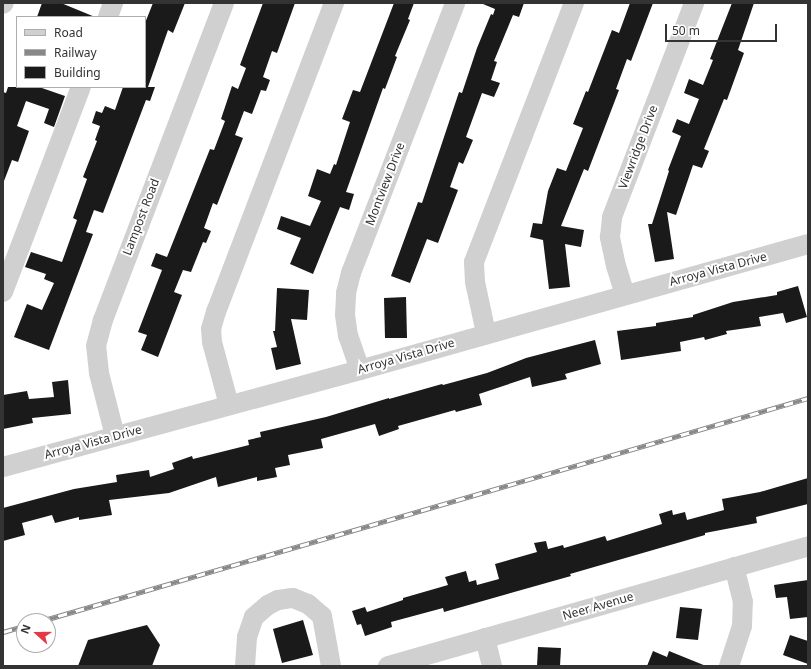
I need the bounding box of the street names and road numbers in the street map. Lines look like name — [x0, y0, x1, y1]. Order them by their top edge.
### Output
street label: Viewridge Drive — [615, 103, 661, 191]
street label: Montview Drive — [363, 140, 407, 228]
street label: Lampost Road — [120, 177, 162, 257]
street label: Arroya Vista Drive — [668, 249, 768, 289]
street label: Arroya Vista Drive — [356, 335, 456, 377]
street label: Arroya Vista Drive — [43, 422, 143, 462]
street label: Neer Avenue — [561, 589, 635, 623]

